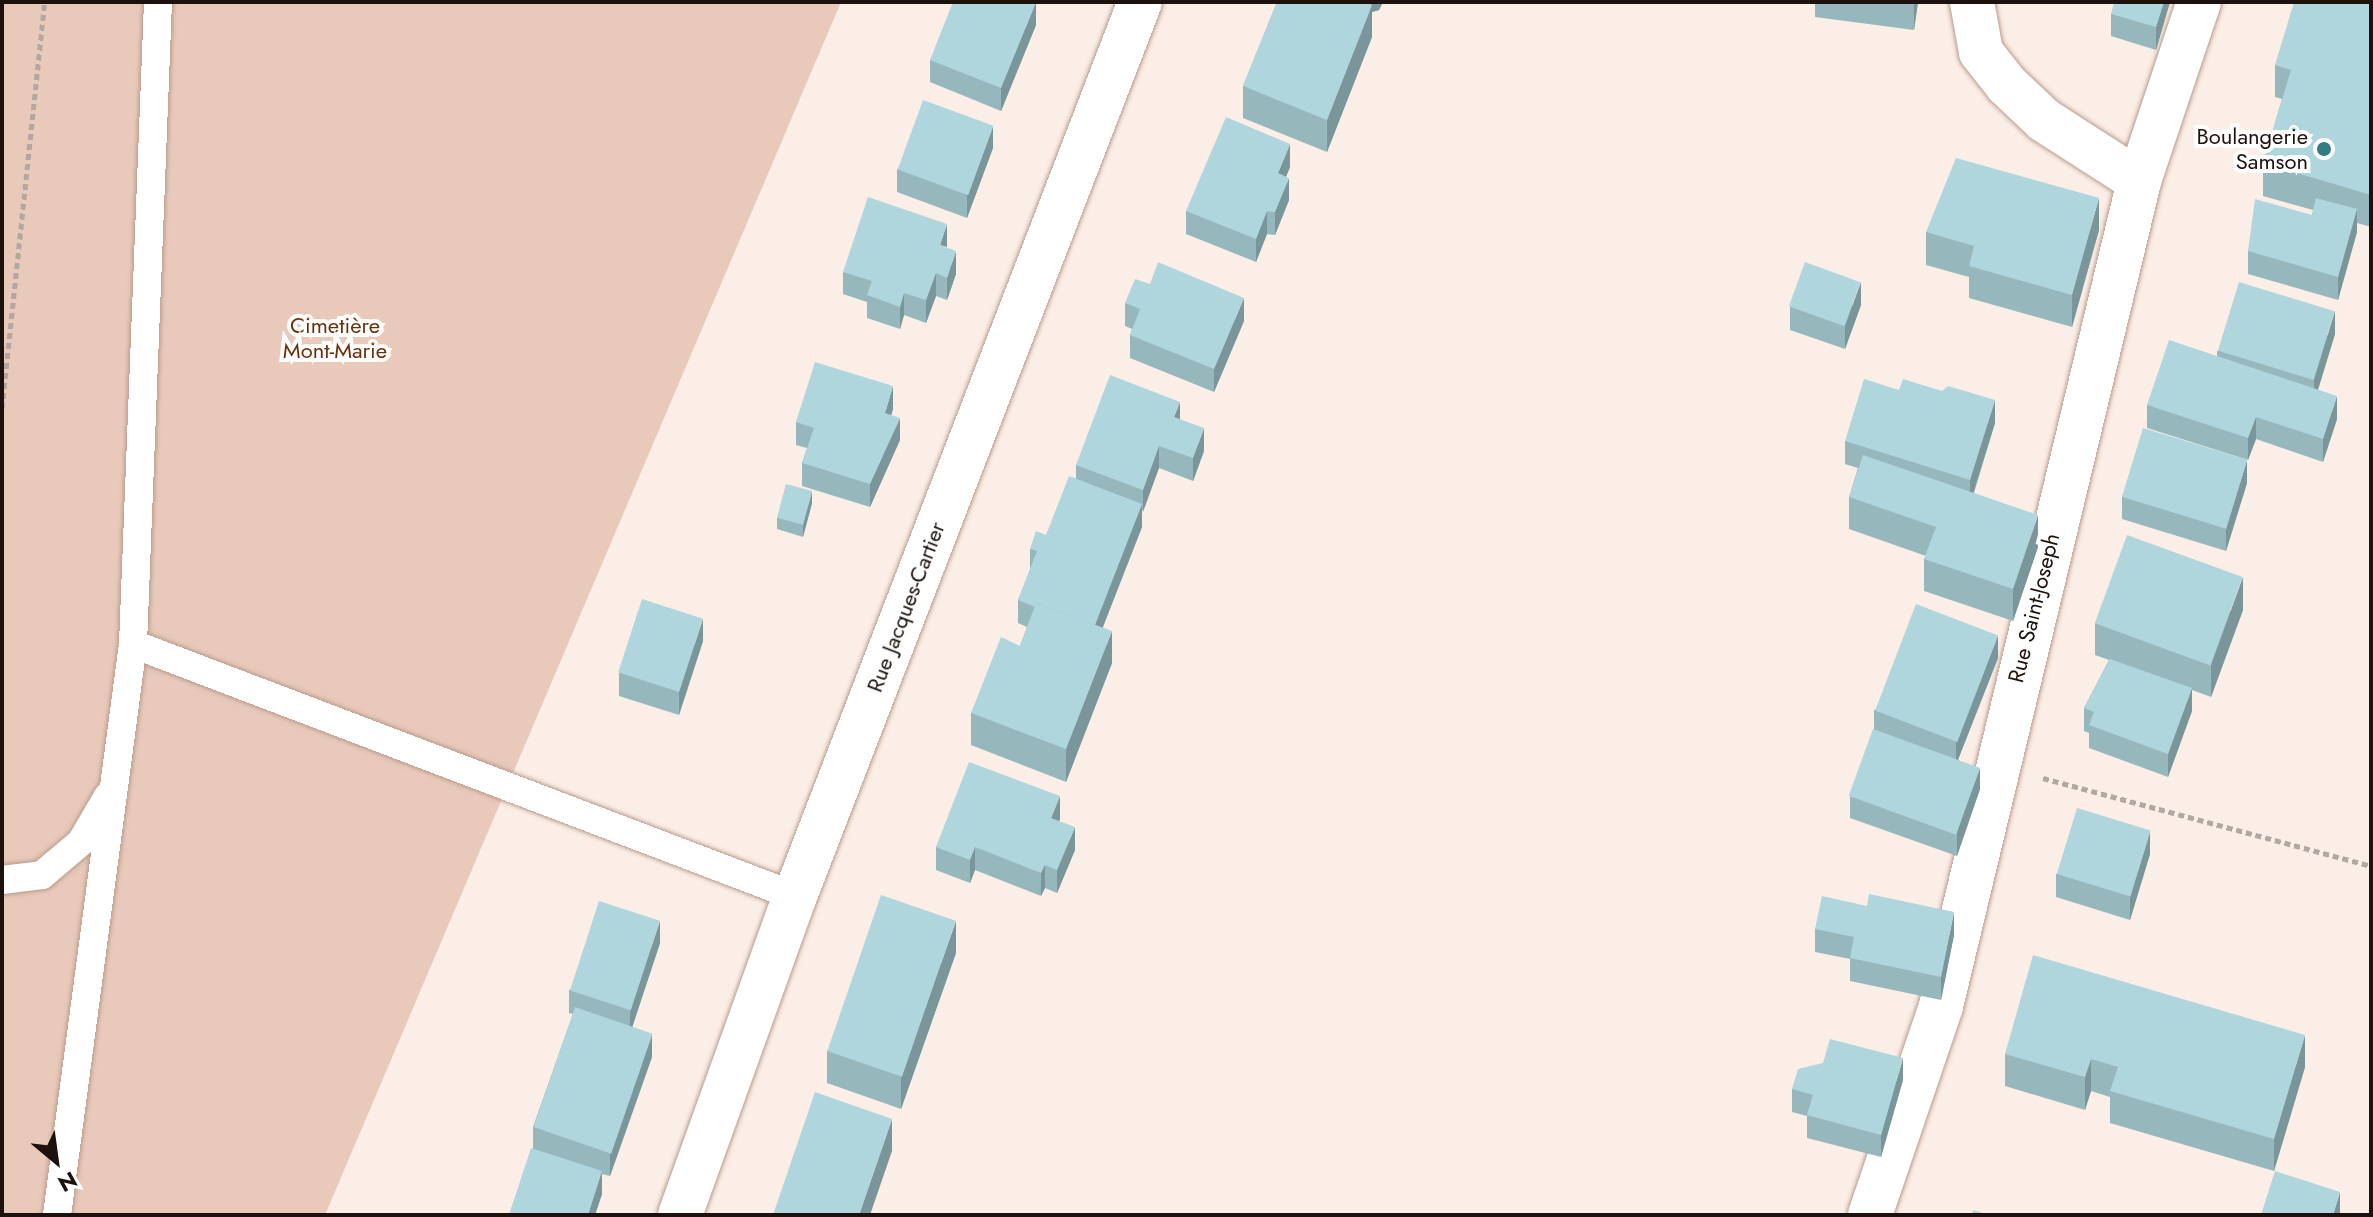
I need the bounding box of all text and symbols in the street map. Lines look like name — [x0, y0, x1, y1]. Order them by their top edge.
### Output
place label: Boulangerie Samson — [2197, 123, 2308, 174]
marker: Boulangerie Samson — [2315, 140, 2333, 158]
park label: Cimetière Mont-Marie — [283, 312, 387, 364]
street label: Rue Jacques-Cartier — [861, 518, 951, 696]
street label: Rue Saint-Joseph — [2003, 530, 2065, 686]
north arrow — [16, 1121, 96, 1201]
text: N — [52, 1164, 83, 1200]

